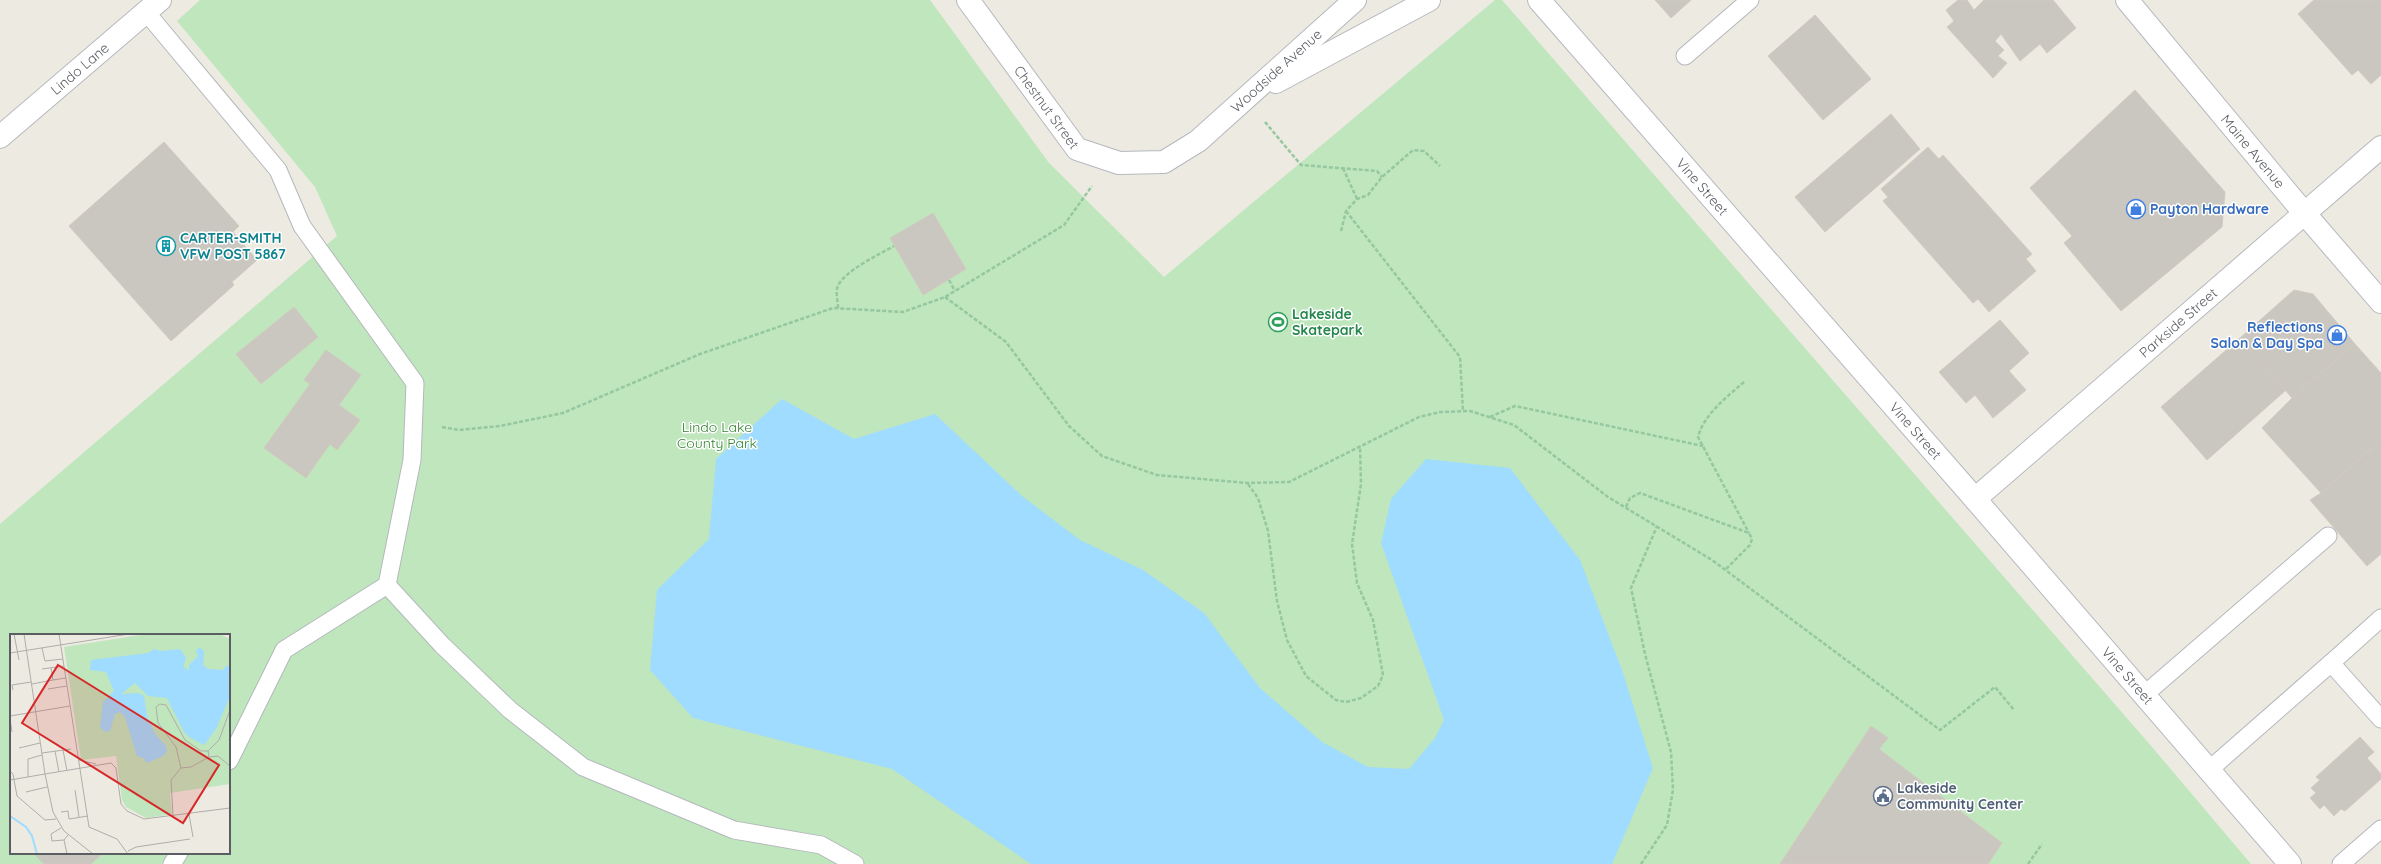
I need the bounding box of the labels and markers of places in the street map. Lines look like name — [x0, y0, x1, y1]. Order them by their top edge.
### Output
shop icon: Payton Hardware — [2125, 198, 2147, 220]
place label: Payton Hardware — [2150, 200, 2269, 218]
place label: CARTER-SMITH VFW POST 5867 — [180, 229, 286, 263]
building icon: CARTER-SMITH VFW POST 5867 — [155, 235, 177, 257]
place label: Lakeside Skatepark — [1292, 305, 1363, 339]
sports icon: Lakeside Skatepark — [1267, 311, 1289, 333]
place label: Reflections Salon & Day Spa — [2210, 318, 2323, 352]
shop icon: Reflections Salon & Day Spa — [2326, 324, 2348, 346]
place label: Lakeside Community Center — [1897, 779, 2023, 813]
public building icon: Lakeside Community Center — [1872, 785, 1894, 807]

